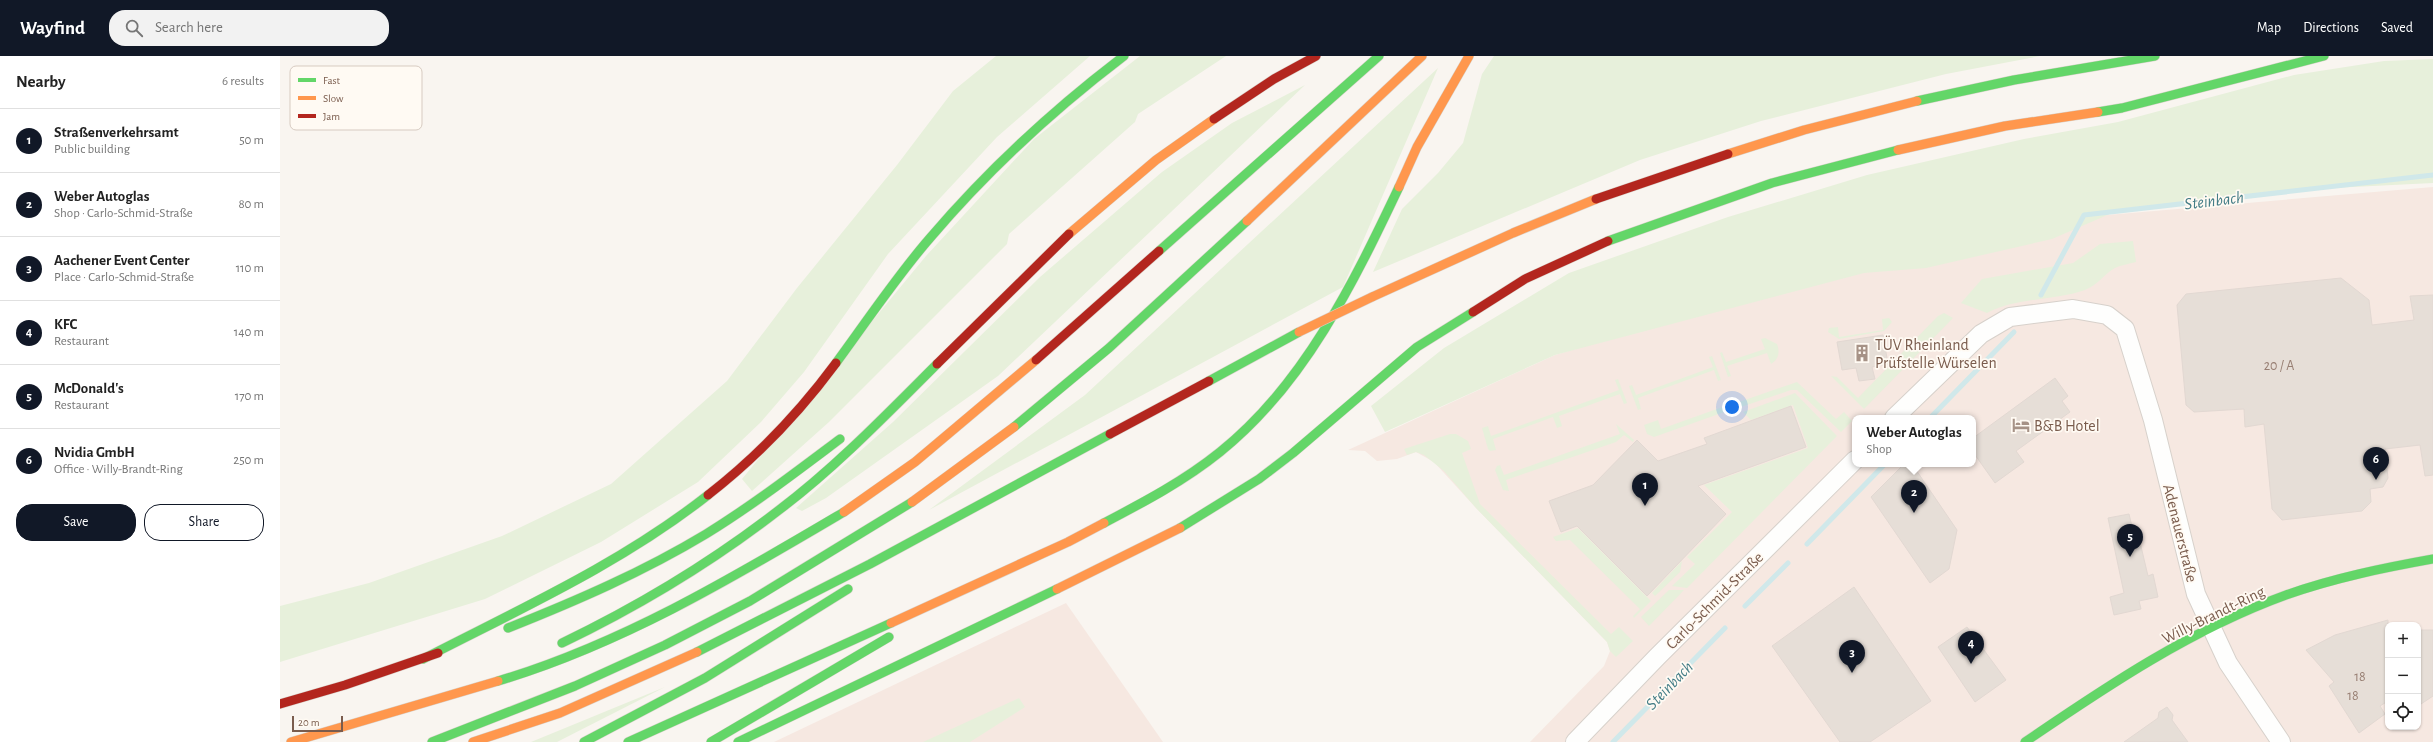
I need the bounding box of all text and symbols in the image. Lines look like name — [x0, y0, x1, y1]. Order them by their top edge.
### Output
search box — [109, 10, 389, 46]
icon: search — [123, 17, 145, 39]
text: Wayfind — [20, 19, 85, 38]
text: Search here — [155, 20, 223, 35]
text: Map — [2257, 21, 2281, 35]
text: Directions — [2303, 21, 2359, 35]
text: Saved — [2381, 21, 2413, 35]
legend — [290, 66, 422, 130]
text: Nearby — [16, 73, 66, 90]
text: 6 results — [222, 75, 264, 88]
text: Fast — [323, 75, 341, 86]
text: Slow — [323, 93, 344, 104]
text: Jam — [323, 111, 340, 122]
text: Straßenverkehrsamt — [54, 125, 179, 140]
text: 1 — [27, 134, 31, 147]
text: 50 m — [239, 134, 264, 147]
text: Public building — [54, 143, 130, 156]
water label: Steinbach — [2183, 188, 2245, 213]
text: Weber Autoglas — [54, 189, 150, 204]
text: 2 — [26, 198, 32, 211]
text: 80 m — [238, 198, 264, 211]
text: Shop · Carlo-Schmid-Straße — [54, 207, 193, 220]
text: Aachener Event Center — [54, 253, 189, 268]
text: 3 — [26, 262, 32, 275]
text: 110 m — [236, 262, 264, 275]
text: Place · Carlo-Schmid-Straße — [54, 271, 194, 284]
text: KFC — [54, 317, 77, 332]
text: 4 — [26, 326, 32, 339]
text: 140 m — [234, 326, 264, 339]
text: Restaurant — [54, 335, 109, 348]
place label: TÜV Rheinland Prüfstelle Würselen — [1875, 335, 1997, 371]
building icon: TÜV Rheinland Prüfstelle Würselen — [1852, 343, 1872, 363]
house number: 20 / A — [2264, 359, 2294, 373]
text: McDonald's — [54, 381, 124, 396]
text: 5 — [26, 390, 32, 403]
text: 170 m — [235, 390, 264, 403]
your location — [1722, 397, 1742, 417]
text: Restaurant — [54, 399, 109, 412]
popup — [1852, 415, 1976, 467]
hotel icon: B&B Hotel — [2011, 415, 2031, 435]
place label: B&B Hotel — [2034, 418, 2100, 434]
text: Weber Autoglas — [1866, 425, 1962, 440]
text: Shop — [1866, 443, 1892, 456]
text: Nvidia GmbH — [54, 445, 135, 460]
pin: 6 — [2363, 447, 2389, 480]
text: 6 — [26, 454, 32, 467]
text: 250 m — [233, 454, 264, 467]
text: Office · Willy-Brandt-Ring — [54, 463, 183, 476]
pin: 1 — [1632, 473, 1658, 506]
pin: 2 — [1901, 480, 1927, 513]
street label: Adenauerstraße — [2160, 482, 2200, 584]
button: Save — [16, 504, 136, 541]
button: Share — [144, 504, 264, 541]
pin: 5 — [2117, 524, 2143, 557]
street label: Carlo-Schmid-Straße — [1663, 549, 1766, 652]
street label: Willy-Brandt-Ring — [2160, 583, 2268, 648]
map controls — [2385, 622, 2421, 730]
button: + — [2385, 622, 2421, 658]
pin: 4 — [1958, 631, 1984, 664]
pin: 3 — [1839, 640, 1865, 673]
water label: Steinbach — [1642, 658, 1696, 713]
button: − — [2385, 658, 2421, 694]
house number: 18 — [2354, 670, 2366, 684]
house number: 18 — [2347, 689, 2359, 703]
button: locate — [2385, 694, 2421, 730]
scale bar — [292, 714, 343, 733]
text: 20 m — [298, 717, 319, 728]

